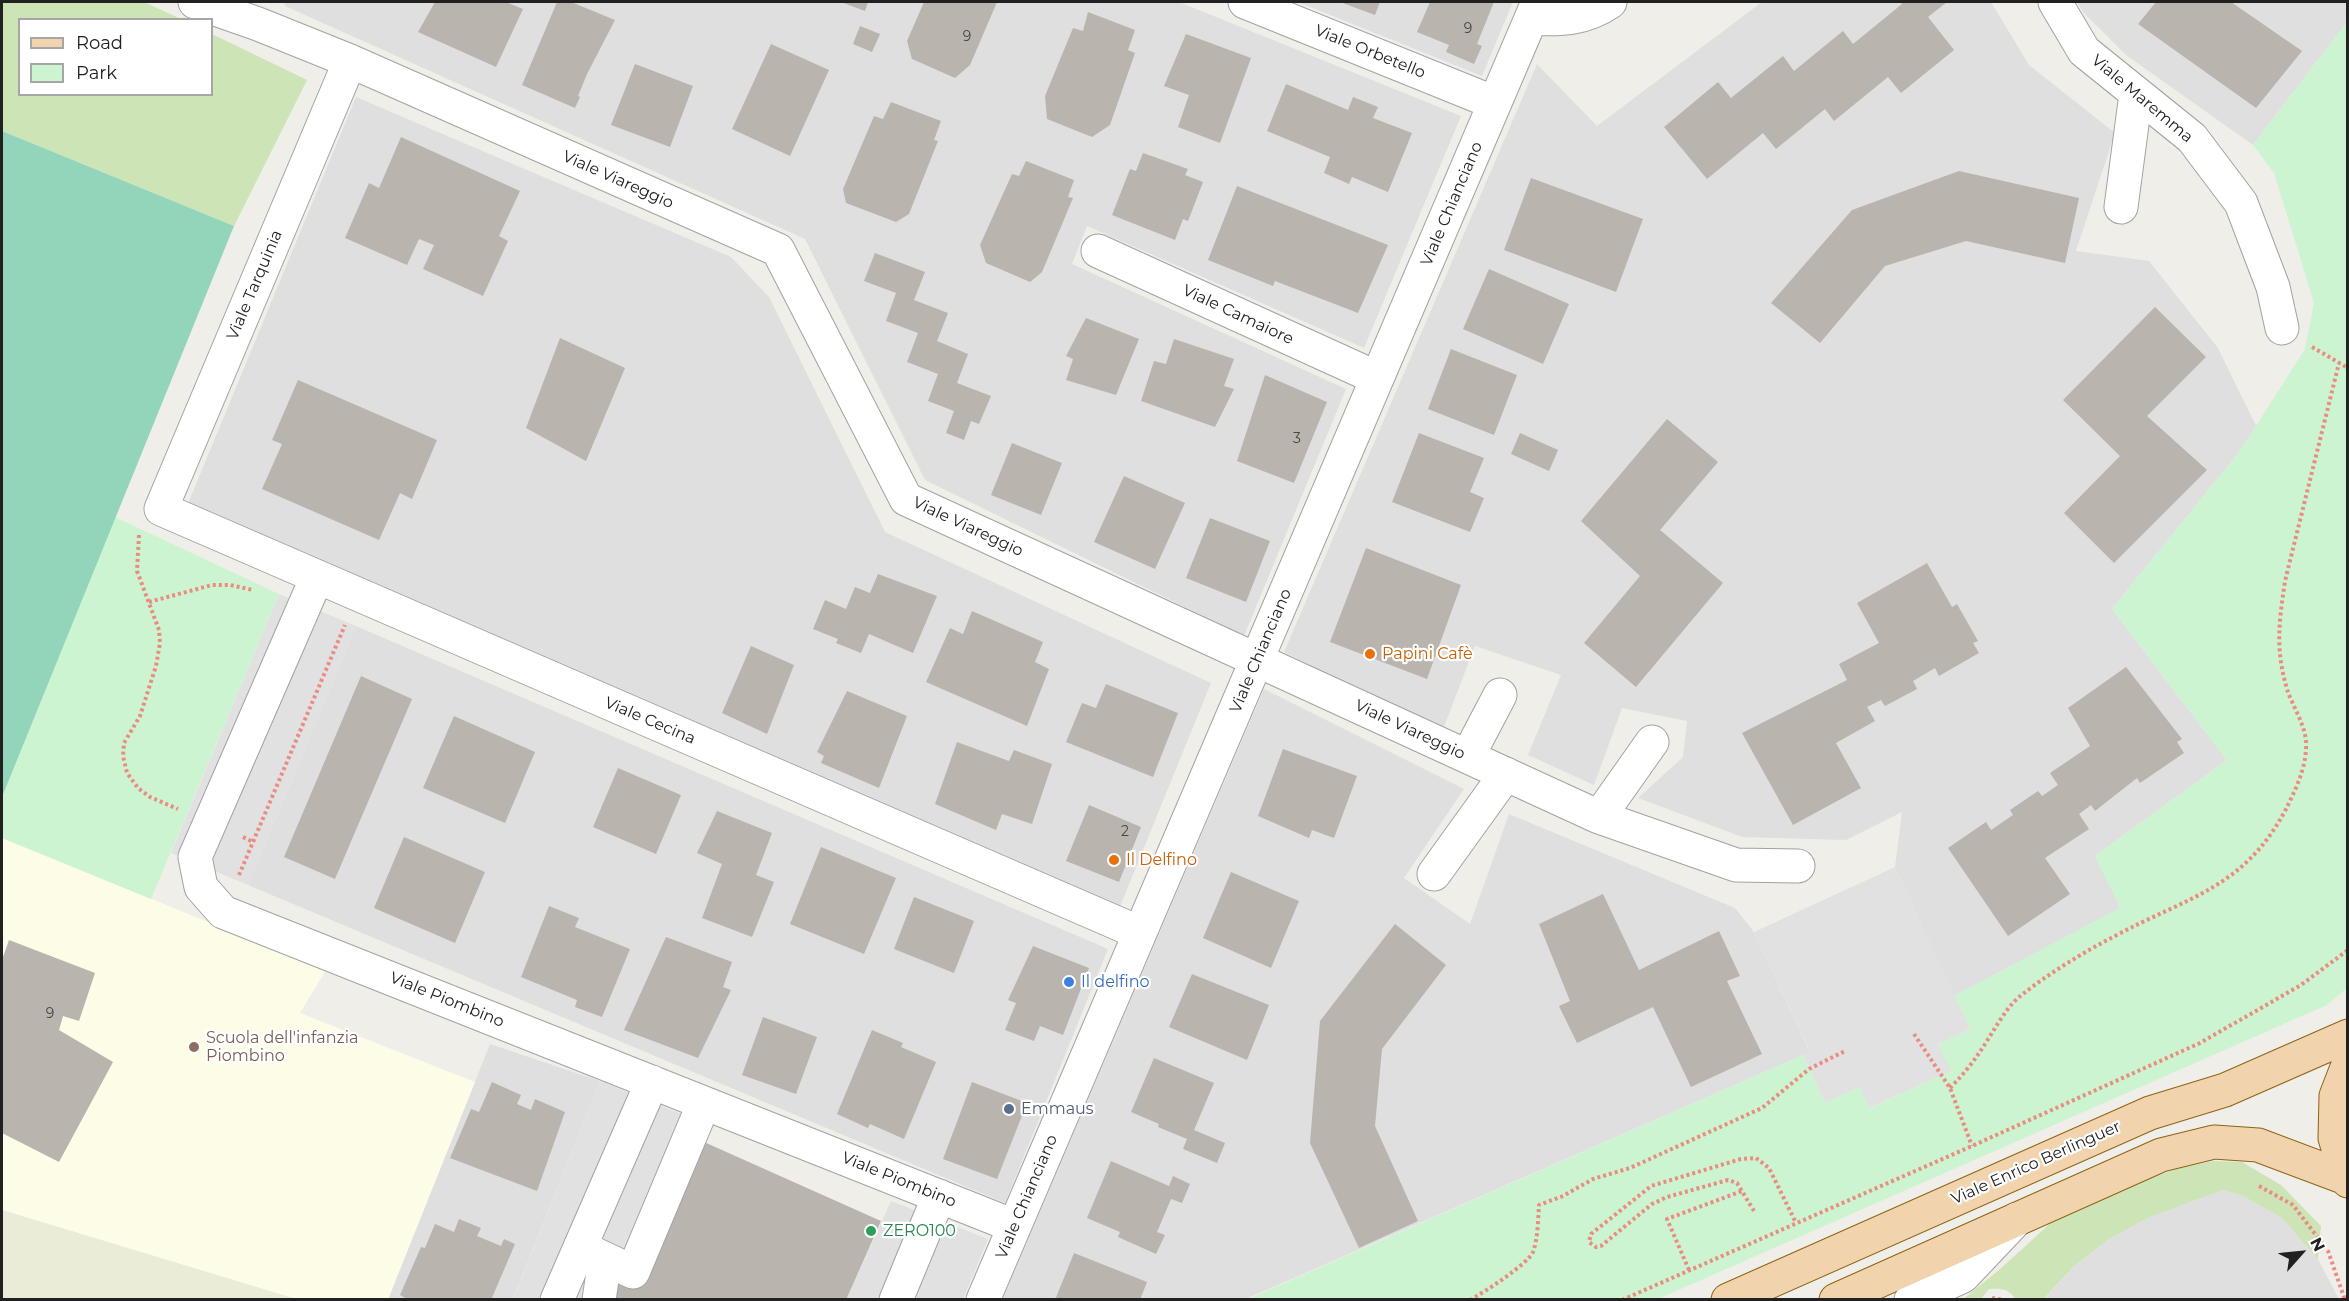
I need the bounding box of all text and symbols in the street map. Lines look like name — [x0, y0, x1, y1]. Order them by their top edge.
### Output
legend — [18, 18, 213, 96]
street label: Viale Orbetello — [1312, 21, 1428, 83]
house number: 9 — [1464, 21, 1472, 37]
house number: 9 — [963, 29, 971, 45]
text: Road — [76, 32, 123, 54]
street label: Viale Maremma — [2087, 51, 2197, 147]
text: Park — [76, 62, 117, 84]
street label: Viale Chianciano — [1417, 139, 1487, 269]
street label: Viale Viareggio — [559, 147, 677, 213]
street label: Viale Tarquinia — [223, 227, 287, 343]
street label: Viale Camaiore — [1180, 281, 1296, 349]
house number: 3 — [1293, 431, 1301, 447]
street label: Viale Viareggio — [910, 493, 1026, 561]
street label: Viale Chianciano — [1226, 586, 1296, 716]
place label: Papini Cafè — [1382, 644, 1473, 664]
marker: Papini Cafè — [1363, 647, 1377, 661]
street label: Viale Cecina — [602, 693, 698, 749]
street label: Viale Viareggio — [1352, 696, 1468, 764]
house number: 2 — [1121, 824, 1129, 840]
place label: Il Delfino — [1126, 850, 1197, 870]
marker: Il Delfino — [1107, 853, 1121, 867]
street label: Viale Piombino — [387, 968, 507, 1032]
place label: Il delfino — [1081, 972, 1150, 992]
marker: Il delfino — [1062, 975, 1076, 989]
house number: 9 — [46, 1006, 54, 1022]
place label: Scuola dell'infanzia Piombino — [206, 1028, 358, 1066]
marker: Scuola dell'infanzia Piombino — [187, 1040, 201, 1054]
place label: Emmaus — [1021, 1099, 1094, 1119]
marker: Emmaus — [1002, 1102, 1016, 1116]
street label: Viale Enrico Berlinguer — [1948, 1117, 2124, 1209]
street label: Viale Chianciano — [992, 1132, 1062, 1262]
street label: Viale Piombino — [839, 1148, 959, 1212]
place label: ZERO100 — [883, 1221, 956, 1241]
north arrow — [2271, 1223, 2331, 1283]
marker: ZERO100 — [864, 1224, 878, 1238]
text: N — [2306, 1235, 2329, 1255]

